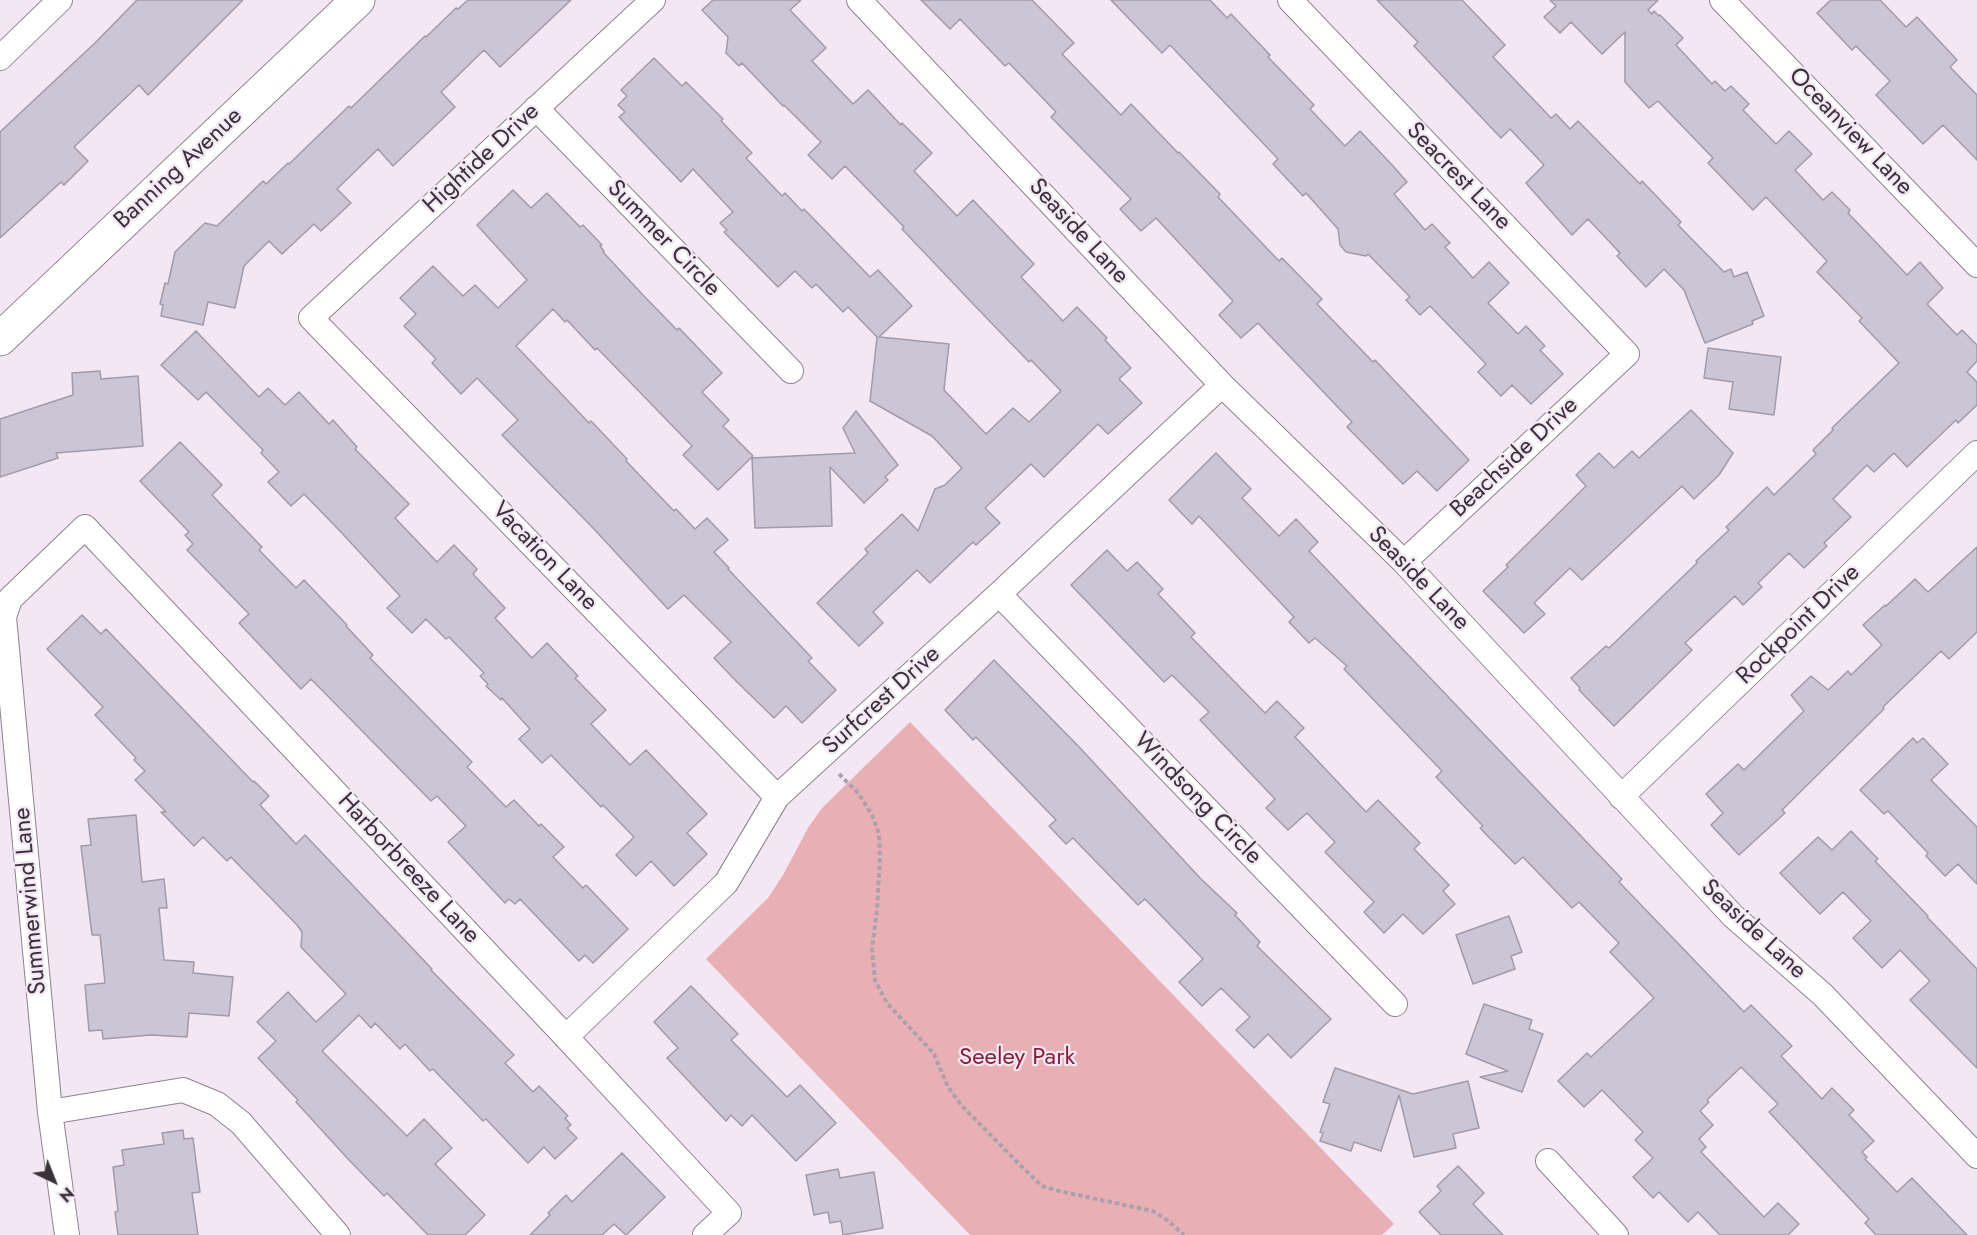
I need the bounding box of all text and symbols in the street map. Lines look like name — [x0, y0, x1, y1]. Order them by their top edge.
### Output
street label: Oceanview Lane — [1782, 62, 1918, 202]
street label: Hightide Drive — [418, 98, 546, 220]
street label: Banning Avenue — [109, 102, 249, 236]
street label: Seacrest Lane — [1399, 117, 1517, 237]
street label: Seaside Lane — [1022, 173, 1134, 291]
street label: Summer Circle — [600, 175, 726, 303]
street label: Beachside Drive — [1445, 392, 1585, 524]
street label: Vacation Lane — [485, 497, 603, 617]
street label: Seaside Lane — [1361, 521, 1475, 637]
street label: Rockpoint Drive — [1731, 559, 1867, 691]
street label: Surfcrest Drive — [817, 641, 947, 761]
street label: Windsong Circle — [1127, 727, 1267, 871]
street label: Harborbreeze Lane — [331, 788, 485, 950]
street label: Summerwind Lane — [8, 806, 54, 996]
street label: Seaside Lane — [1694, 874, 1812, 986]
park label: Seeley Park — [959, 1044, 1075, 1072]
north arrow — [24, 1151, 84, 1211]
text: N — [54, 1182, 79, 1207]

